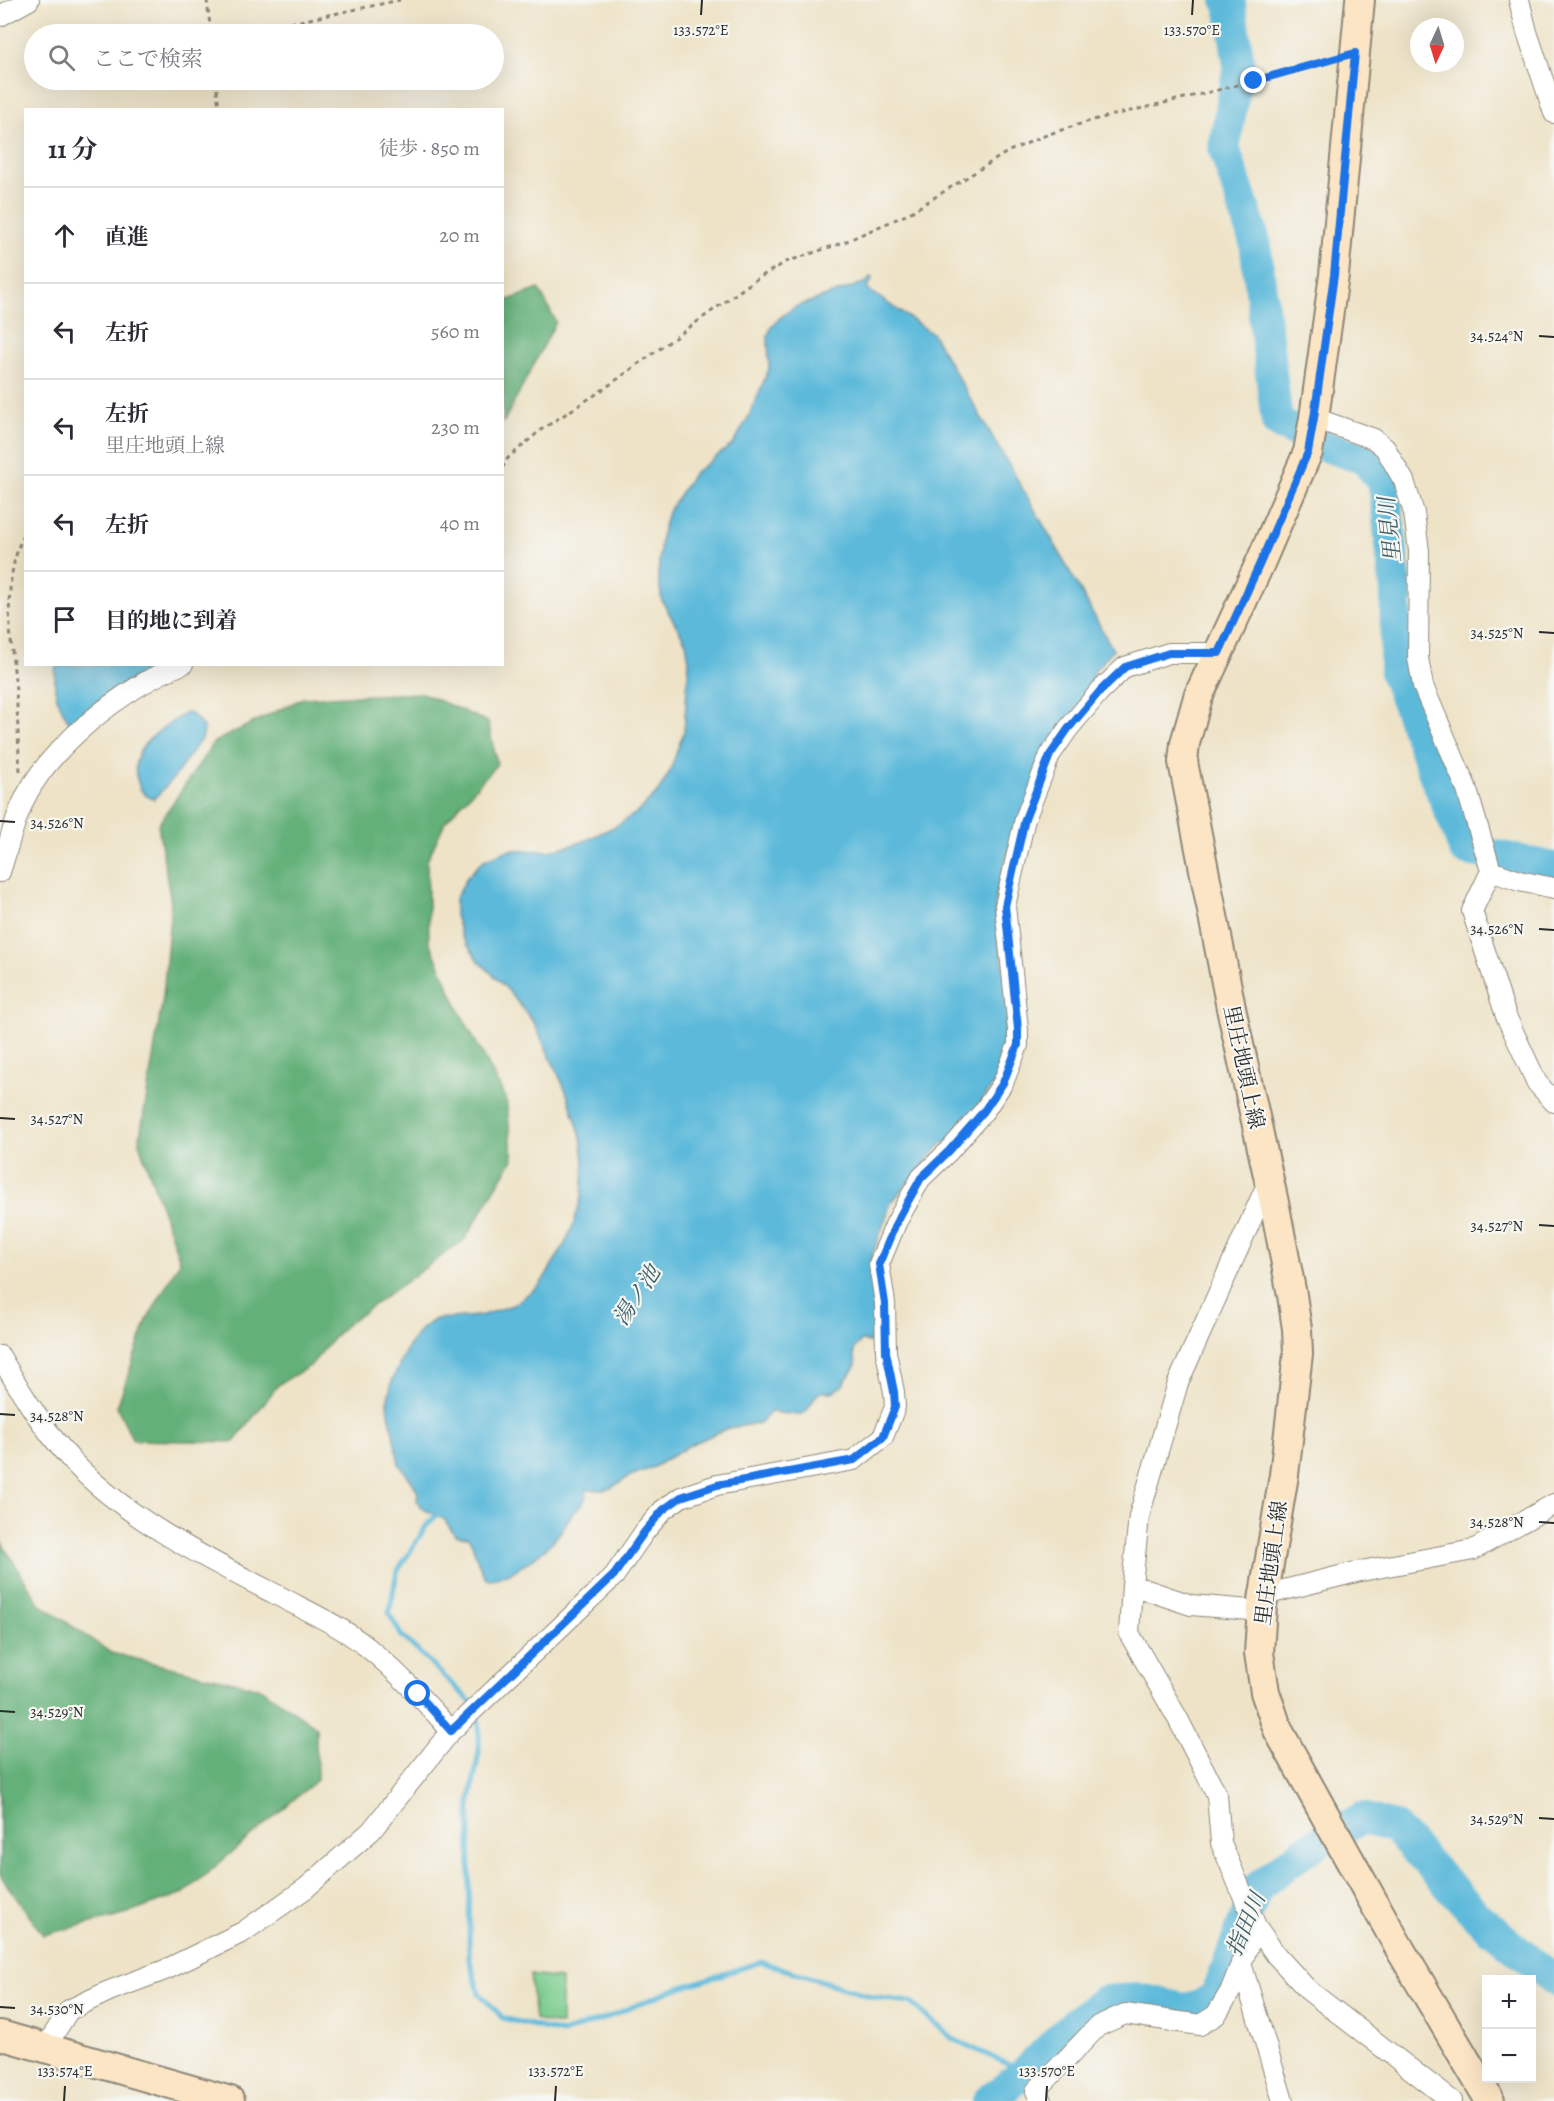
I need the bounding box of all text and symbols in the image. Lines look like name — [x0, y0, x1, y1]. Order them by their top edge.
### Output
north arrow — [1410, 18, 1464, 72]
text: 133.572°E — [673, 20, 729, 40]
text: 133.570°E — [1164, 20, 1220, 40]
search box — [24, 24, 504, 90]
icon: search — [45, 41, 78, 74]
text: ここで検索 — [93, 44, 203, 74]
route end — [1240, 67, 1266, 93]
text: 11 分 — [48, 132, 97, 167]
text: 徒歩 · 850 m — [379, 135, 480, 162]
icon: ahead — [48, 219, 81, 252]
text: 直進 — [105, 222, 149, 252]
text: 20 m — [439, 222, 480, 249]
icon: left — [48, 315, 81, 348]
text: 左折 — [105, 318, 149, 348]
text: 560 m — [431, 318, 480, 345]
text: 34.524°N — [1470, 326, 1524, 346]
text: 左折 — [105, 399, 149, 429]
icon: left — [48, 411, 81, 444]
text: 230 m — [431, 414, 480, 441]
text: 里庄地頭上線 — [105, 432, 225, 459]
water label: 里見川 — [1371, 494, 1408, 564]
icon: left — [48, 507, 81, 540]
text: 左折 — [105, 510, 149, 540]
text: 40 m — [440, 510, 480, 537]
icon: arrive — [48, 603, 81, 636]
text: 目的地に到着 — [105, 606, 237, 636]
text: 34.525°N — [1471, 623, 1524, 643]
text: 34.526°N — [30, 813, 84, 833]
text: 34.526°N — [1470, 919, 1524, 939]
street label: 里庄地頭上線 — [1217, 1002, 1271, 1132]
text: 34.527°N — [31, 1109, 84, 1129]
text: 34.527°N — [1471, 1216, 1524, 1236]
water label: 湯ノ池 — [606, 1257, 669, 1331]
text: 34.528°N — [30, 1406, 84, 1426]
street label: 里庄地頭上線 — [1248, 1499, 1294, 1627]
text: 34.528°N — [1470, 1512, 1524, 1532]
route start — [404, 1680, 430, 1706]
text: 34.529°N — [30, 1702, 84, 1722]
text: 34.529°N — [1470, 1809, 1524, 1829]
water label: 指田川 — [1219, 1886, 1273, 1961]
map controls — [1482, 1975, 1536, 2083]
button: + — [1482, 1975, 1536, 2029]
text: 34.530°N — [30, 1999, 84, 2019]
button: − — [1482, 2029, 1536, 2083]
text: 133.574°E — [37, 2061, 93, 2081]
text: 133.572°E — [528, 2061, 584, 2081]
text: 133.570°E — [1019, 2061, 1075, 2081]

